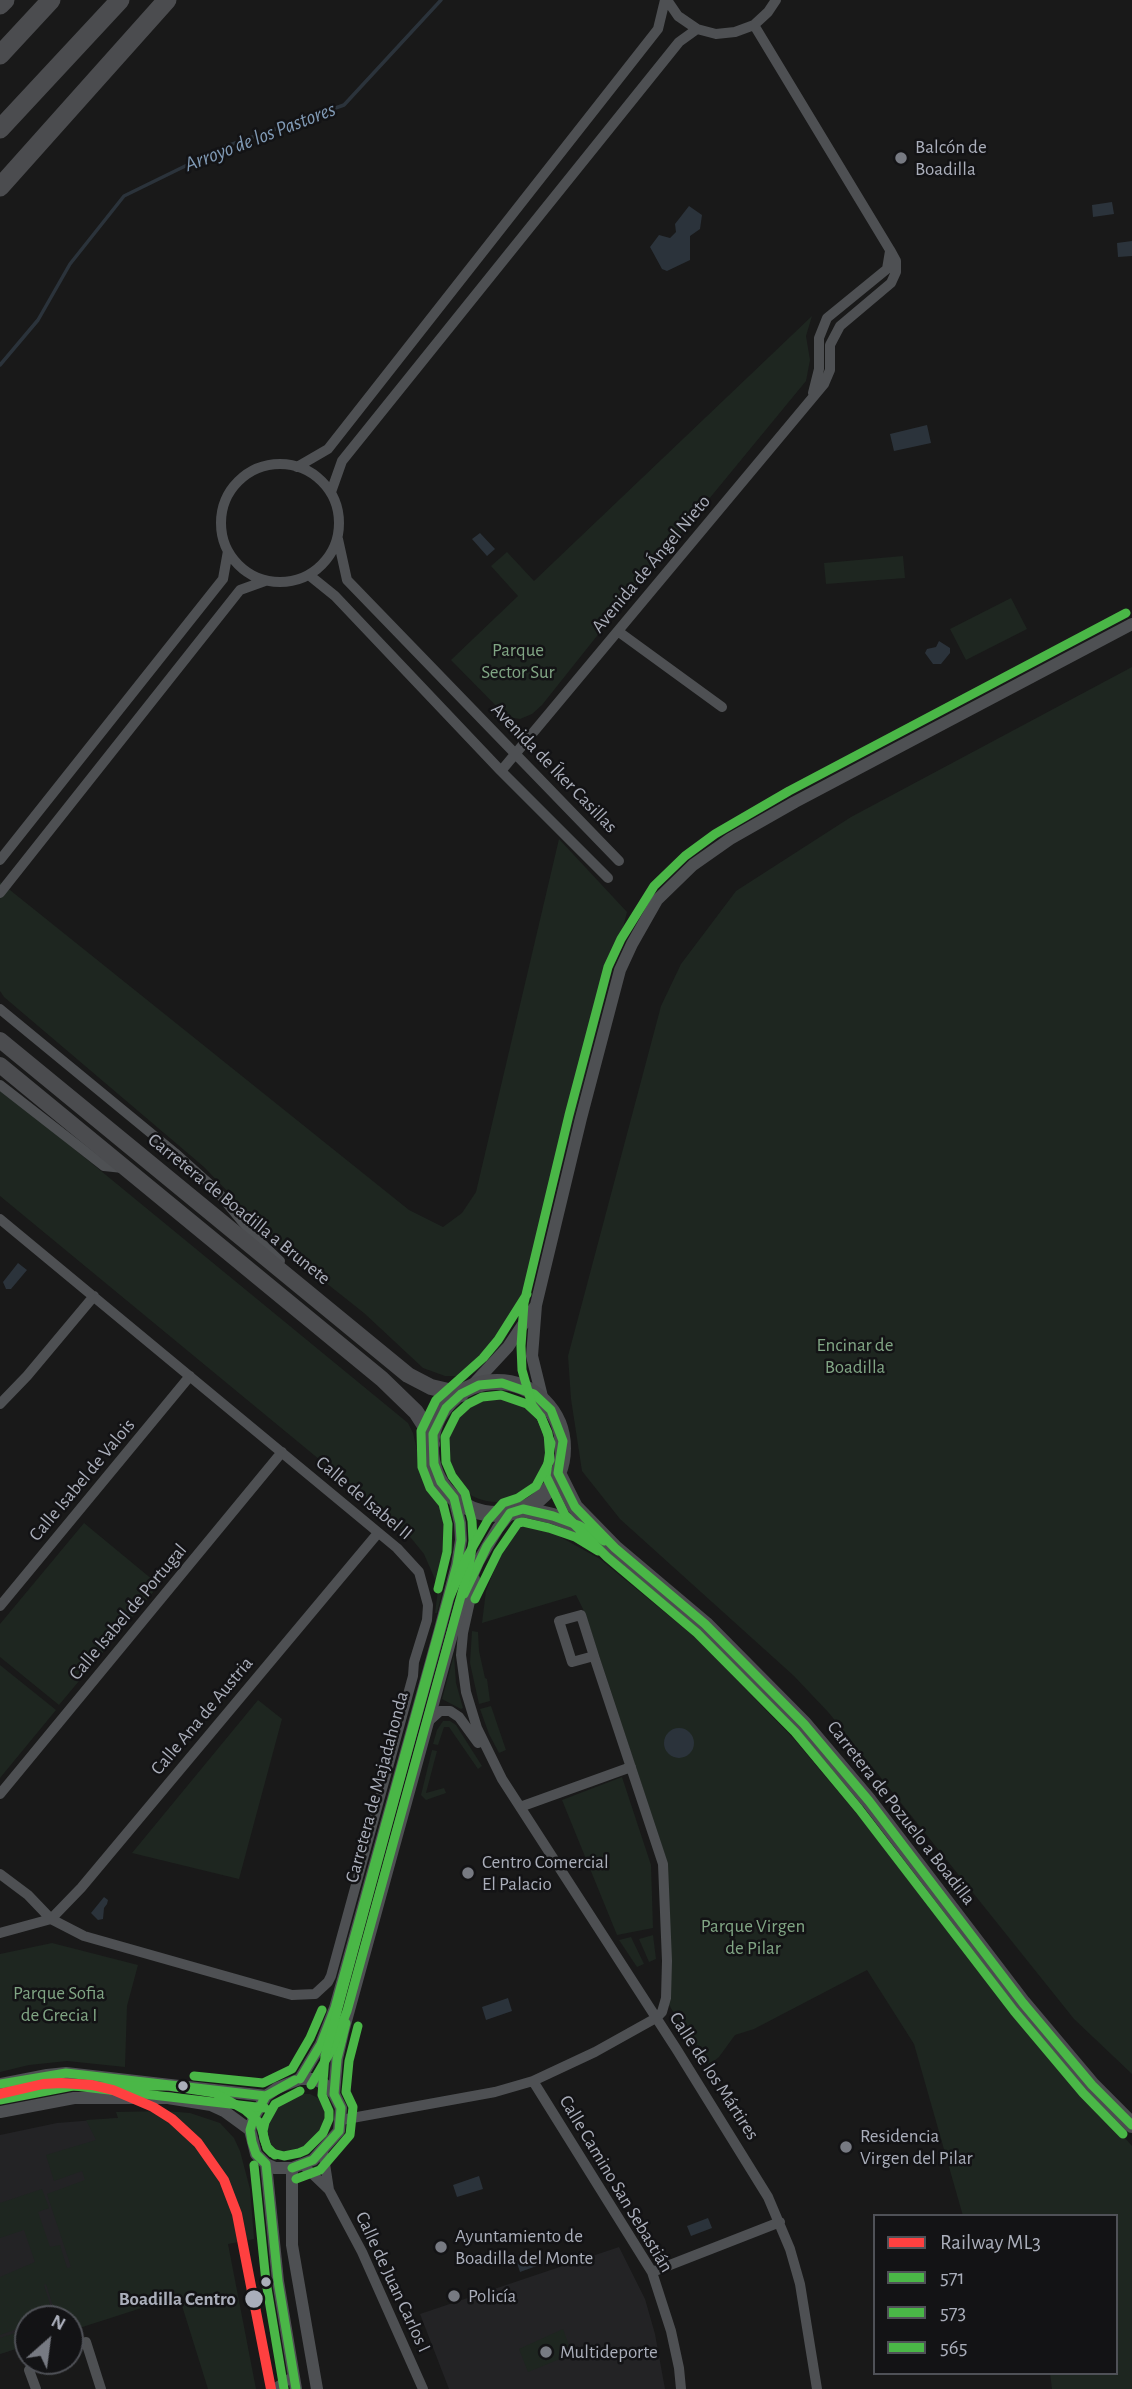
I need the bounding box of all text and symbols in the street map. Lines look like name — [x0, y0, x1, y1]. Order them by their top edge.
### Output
water label: Arroyo de los Pastores — [181, 97, 339, 177]
place label: Balcón de Boadilla — [915, 136, 987, 180]
marker: Balcón de Boadilla — [893, 150, 909, 166]
street label: Avenida de Ángel Nieto — [587, 490, 715, 638]
park label: Parque Sector Sur — [481, 639, 555, 683]
street label: Avenida de Íker Casillas — [486, 698, 622, 838]
street label: Carretera de Boadilla a Brunete — [143, 1128, 335, 1290]
park label: Encinar de Boadilla — [817, 1334, 893, 1378]
street label: Calle Isabel de Valois — [24, 1414, 140, 1546]
street label: Calle de Isabel II — [311, 1451, 417, 1545]
street label: Calle Isabel de Portugal — [64, 1539, 192, 1685]
street label: Calle Ana de Austria — [146, 1652, 258, 1780]
street label: Carretera de Majadahonda — [340, 1689, 414, 1885]
street label: Carretera de Pozuelo a Boadilla — [822, 1716, 980, 1910]
place label: Centro Comercial El Palacio — [482, 1851, 609, 1895]
marker: Centro Comercial El Palacio — [460, 1865, 476, 1881]
park label: Parque Virgen de Pilar — [701, 1915, 805, 1959]
park label: Parque Sofia de Grecia I — [13, 1982, 105, 2026]
street label: Calle de los Mártires — [664, 2008, 764, 2144]
unlabelled marker — [176, 2079, 190, 2093]
street label: Calle Camino San Sebastián — [554, 2091, 678, 2277]
place label: Residencia Virgen del Pilar — [860, 2125, 973, 2169]
marker: Residencia Virgen del Pilar — [838, 2139, 854, 2155]
street label: Calle de Juan Carlos I — [350, 2208, 436, 2356]
legend — [873, 2214, 1118, 2375]
place label: Ayuntamiento de Boadilla del Monte — [455, 2225, 593, 2269]
text: Railway ML3 — [940, 2232, 1041, 2253]
marker: Ayuntamiento de Boadilla del Monte — [433, 2239, 449, 2255]
text: 571 — [940, 2267, 965, 2288]
unlabelled marker — [259, 2275, 273, 2289]
place label: Policía — [468, 2285, 516, 2307]
place label: Boadilla Centro — [119, 2288, 236, 2310]
marker: Boadilla Centro — [243, 2288, 265, 2310]
marker: Policía — [446, 2288, 462, 2304]
text: 573 — [940, 2302, 966, 2323]
north arrow — [14, 2305, 84, 2375]
text: N — [48, 2311, 68, 2334]
text: 565 — [940, 2337, 967, 2358]
place label: Multideporte — [560, 2341, 658, 2363]
marker: Multideporte — [538, 2344, 554, 2360]

